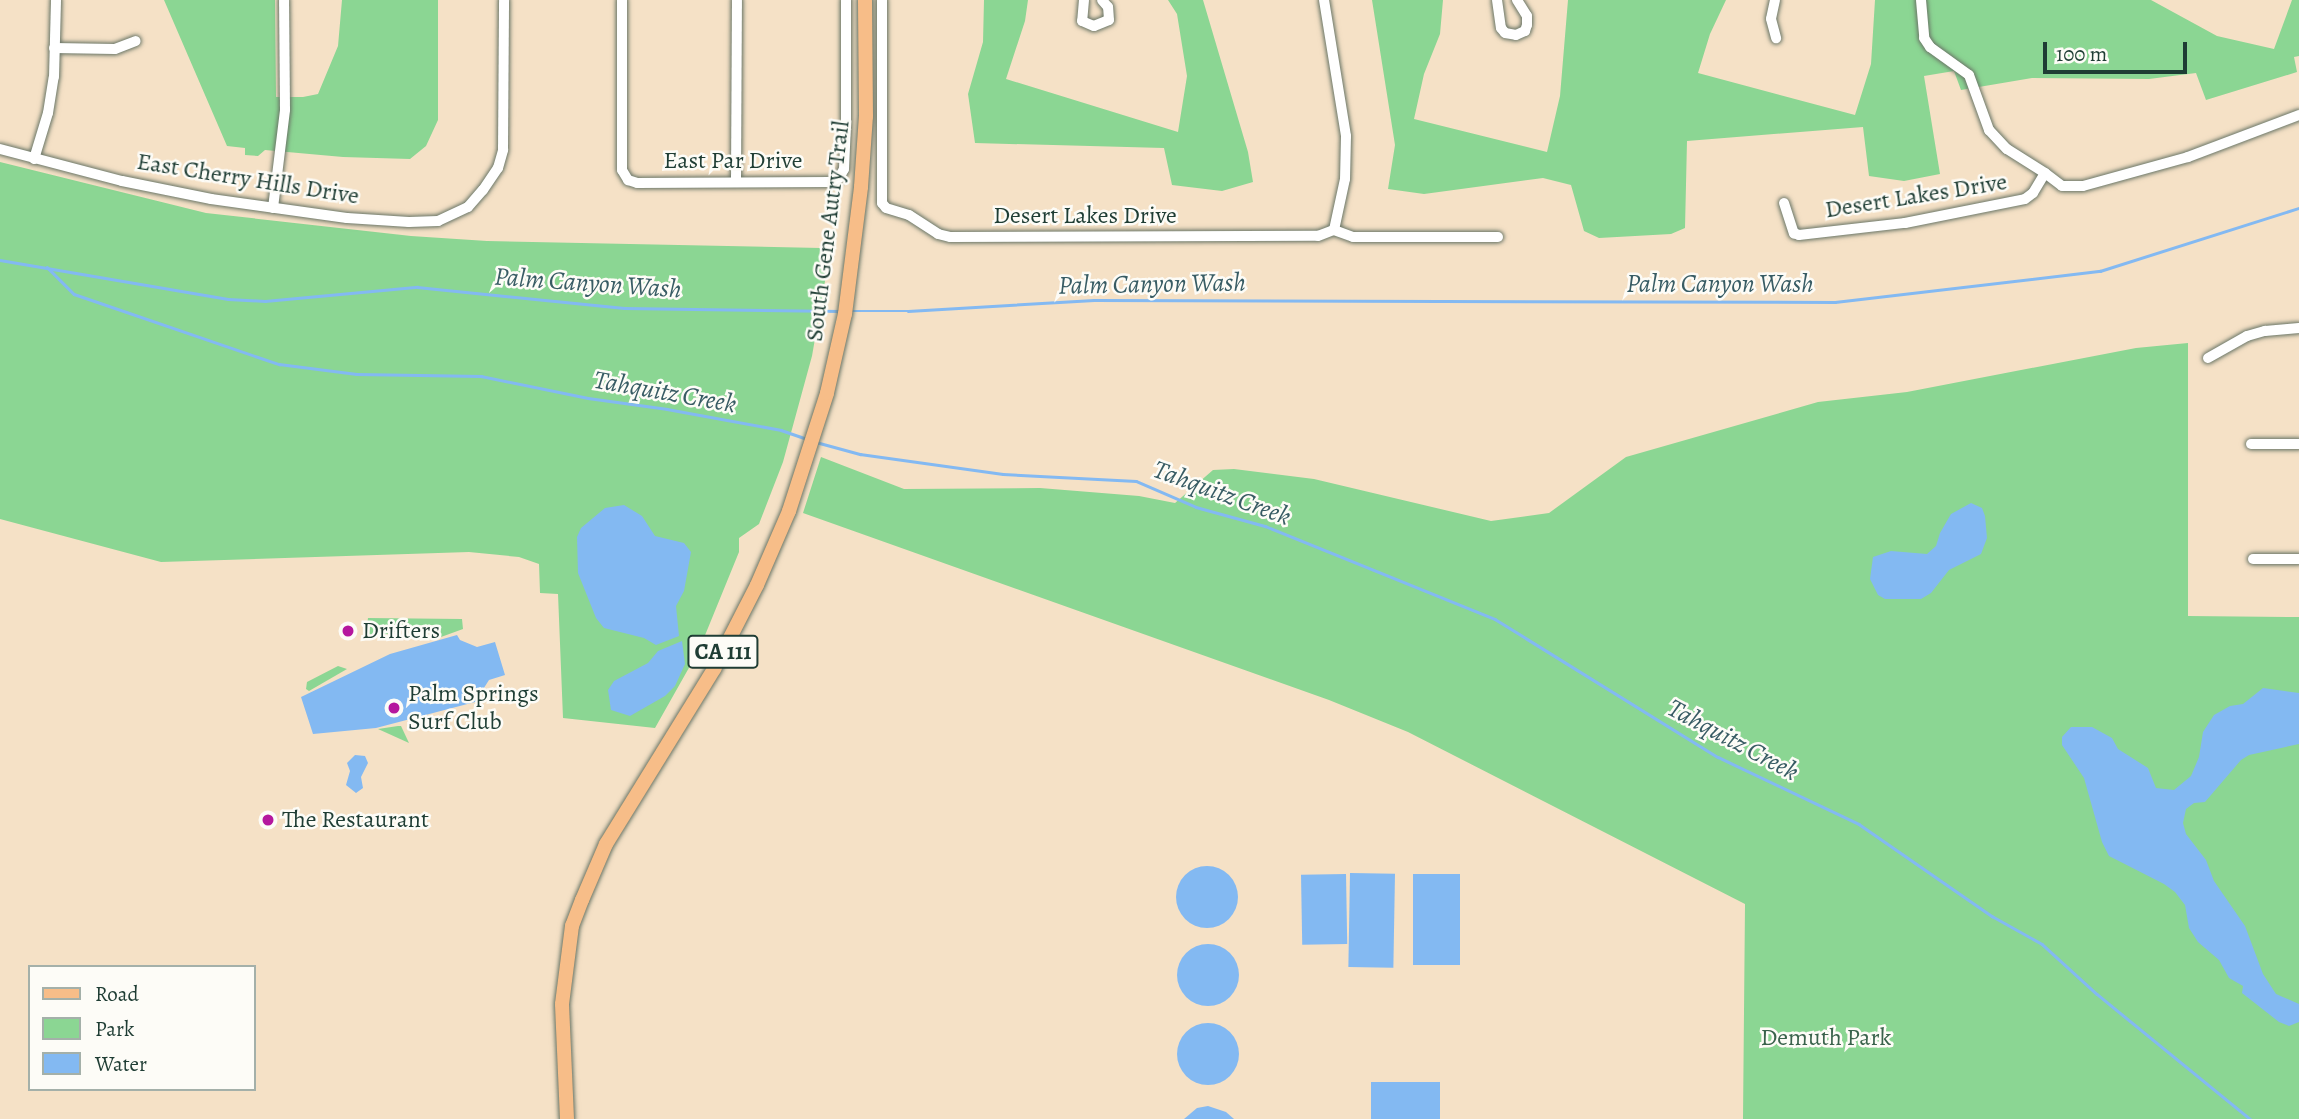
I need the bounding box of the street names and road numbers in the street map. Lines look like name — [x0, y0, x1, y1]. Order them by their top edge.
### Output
street label: South Gene Autry Trail — [800, 119, 856, 343]
street label: East Cherry Hills Drive — [135, 147, 361, 211]
street label: East Par Drive — [664, 147, 802, 175]
street label: Desert Lakes Drive — [1823, 167, 2009, 225]
street label: Desert Lakes Drive — [993, 202, 1177, 230]
road number: CA 111 — [686, 632, 760, 672]

